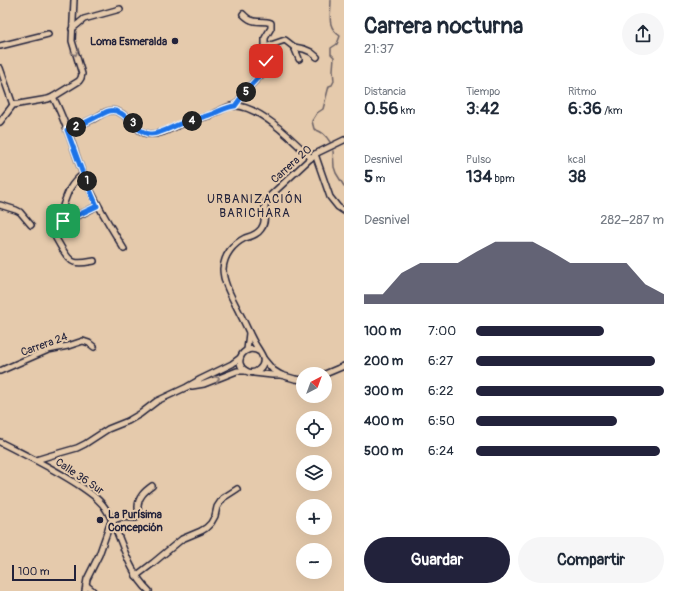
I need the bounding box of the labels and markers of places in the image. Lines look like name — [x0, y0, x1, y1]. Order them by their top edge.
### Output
place label: Loma Esmeralda — [90, 35, 167, 48]
marker: Loma Esmeralda — [170, 36, 180, 46]
pin — [249, 44, 283, 78]
pin: 5 — [236, 82, 256, 102]
pin: 4 — [182, 111, 202, 131]
pin: 3 — [123, 113, 143, 133]
pin: 2 — [66, 117, 86, 137]
pin: 1 — [77, 171, 97, 191]
pin — [46, 204, 80, 238]
place label: La Purísima Concepción — [108, 508, 163, 534]
marker: La Purísima Concepción — [95, 515, 105, 525]

